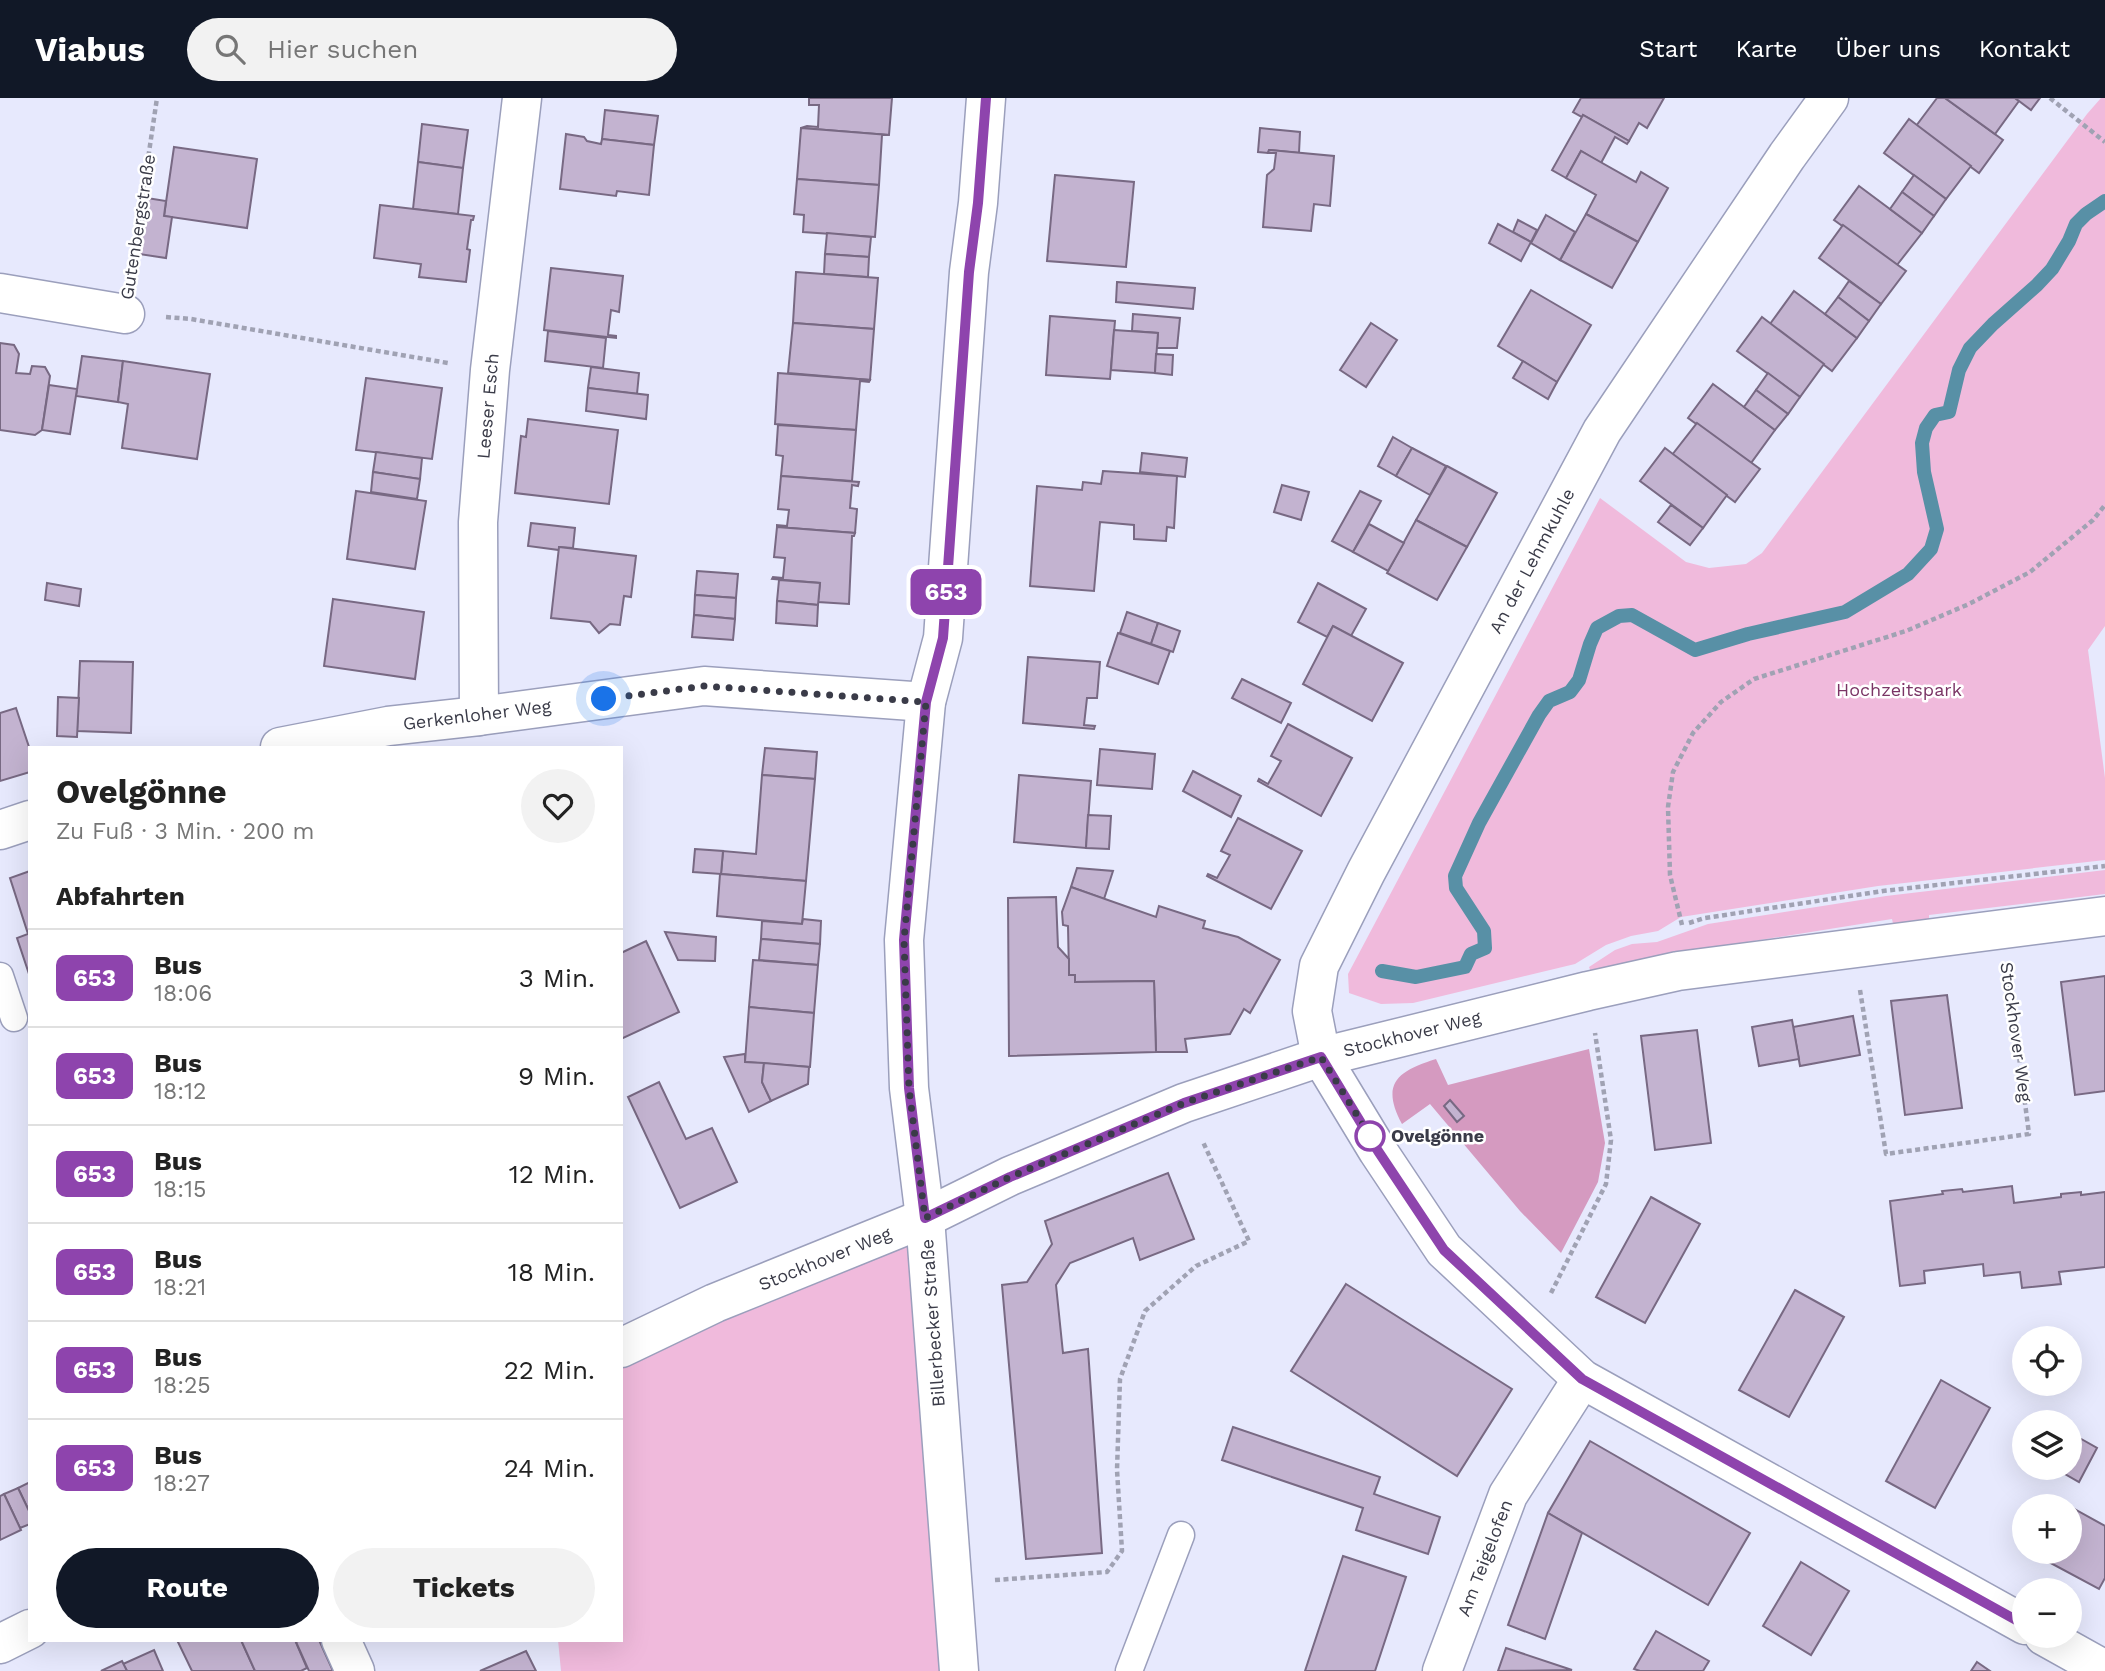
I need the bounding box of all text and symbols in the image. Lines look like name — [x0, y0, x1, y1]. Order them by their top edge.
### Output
search box — [187, 18, 677, 81]
text: Viabus — [35, 30, 145, 69]
icon: search — [211, 30, 249, 68]
text: Hier suchen — [267, 34, 418, 64]
text: Start — [1639, 35, 1697, 63]
text: Karte — [1735, 35, 1797, 63]
text: Über uns — [1835, 35, 1941, 63]
text: Kontakt — [1979, 35, 2070, 63]
street label: Gutenbergstraße — [116, 153, 159, 301]
street label: Leeser Esch — [472, 352, 503, 460]
street label: An der Lehmkuhle — [1484, 485, 1579, 637]
line badge: 653 — [906, 569, 986, 615]
text: 653 — [924, 578, 968, 606]
park label: Hochzeitspark — [1836, 679, 1962, 700]
your location — [586, 681, 621, 716]
street label: Gerkenloher Weg — [402, 695, 553, 734]
button: heart — [521, 769, 595, 843]
text: Ovelgönne — [56, 772, 227, 811]
text: Zu Fuß · 3 Min. · 200 m — [56, 818, 314, 845]
text: Abfahrten — [56, 881, 185, 911]
text: Bus — [154, 950, 202, 980]
street label: Stockhover Weg — [1996, 961, 2037, 1104]
text: 3 Min. — [519, 963, 595, 993]
text: 653 — [73, 964, 116, 992]
text: 18:06 — [154, 980, 212, 1007]
street label: Stockhover Weg — [1341, 1006, 1483, 1061]
text: Bus — [154, 1048, 202, 1078]
text: 9 Min. — [518, 1061, 595, 1091]
text: 653 — [73, 1062, 116, 1090]
text: 18:12 — [154, 1078, 206, 1105]
marker: Ovelgönne — [1355, 1121, 1385, 1151]
place label: Ovelgönne — [1391, 1125, 1484, 1146]
text: Bus — [154, 1146, 202, 1176]
text: 12 Min. — [509, 1159, 595, 1189]
text: 653 — [73, 1160, 116, 1188]
text: 18:15 — [154, 1176, 206, 1203]
street label: Stockhover Weg — [755, 1222, 895, 1295]
street label: Billerbecker Straße — [916, 1238, 949, 1408]
text: Bus — [154, 1244, 202, 1274]
text: 18 Min. — [508, 1257, 595, 1287]
text: 653 — [73, 1258, 116, 1286]
text: 18:21 — [154, 1274, 206, 1301]
map controls — [2012, 1326, 2082, 1648]
button: locate — [2012, 1326, 2082, 1396]
text: Bus — [154, 1342, 202, 1372]
text: 22 Min. — [504, 1355, 595, 1385]
text: 653 — [73, 1356, 116, 1384]
text: 18:25 — [154, 1372, 211, 1399]
button: layers — [2012, 1410, 2082, 1480]
text: Bus — [154, 1440, 202, 1470]
text: 24 Min. — [504, 1453, 595, 1483]
text: 653 — [73, 1454, 116, 1482]
text: 18:27 — [154, 1470, 210, 1497]
button: + — [2012, 1494, 2082, 1564]
street label: Am Teigelofen — [1453, 1497, 1516, 1619]
button: Route — [56, 1548, 319, 1628]
button: Tickets — [333, 1548, 595, 1628]
button: − — [2012, 1578, 2082, 1648]

